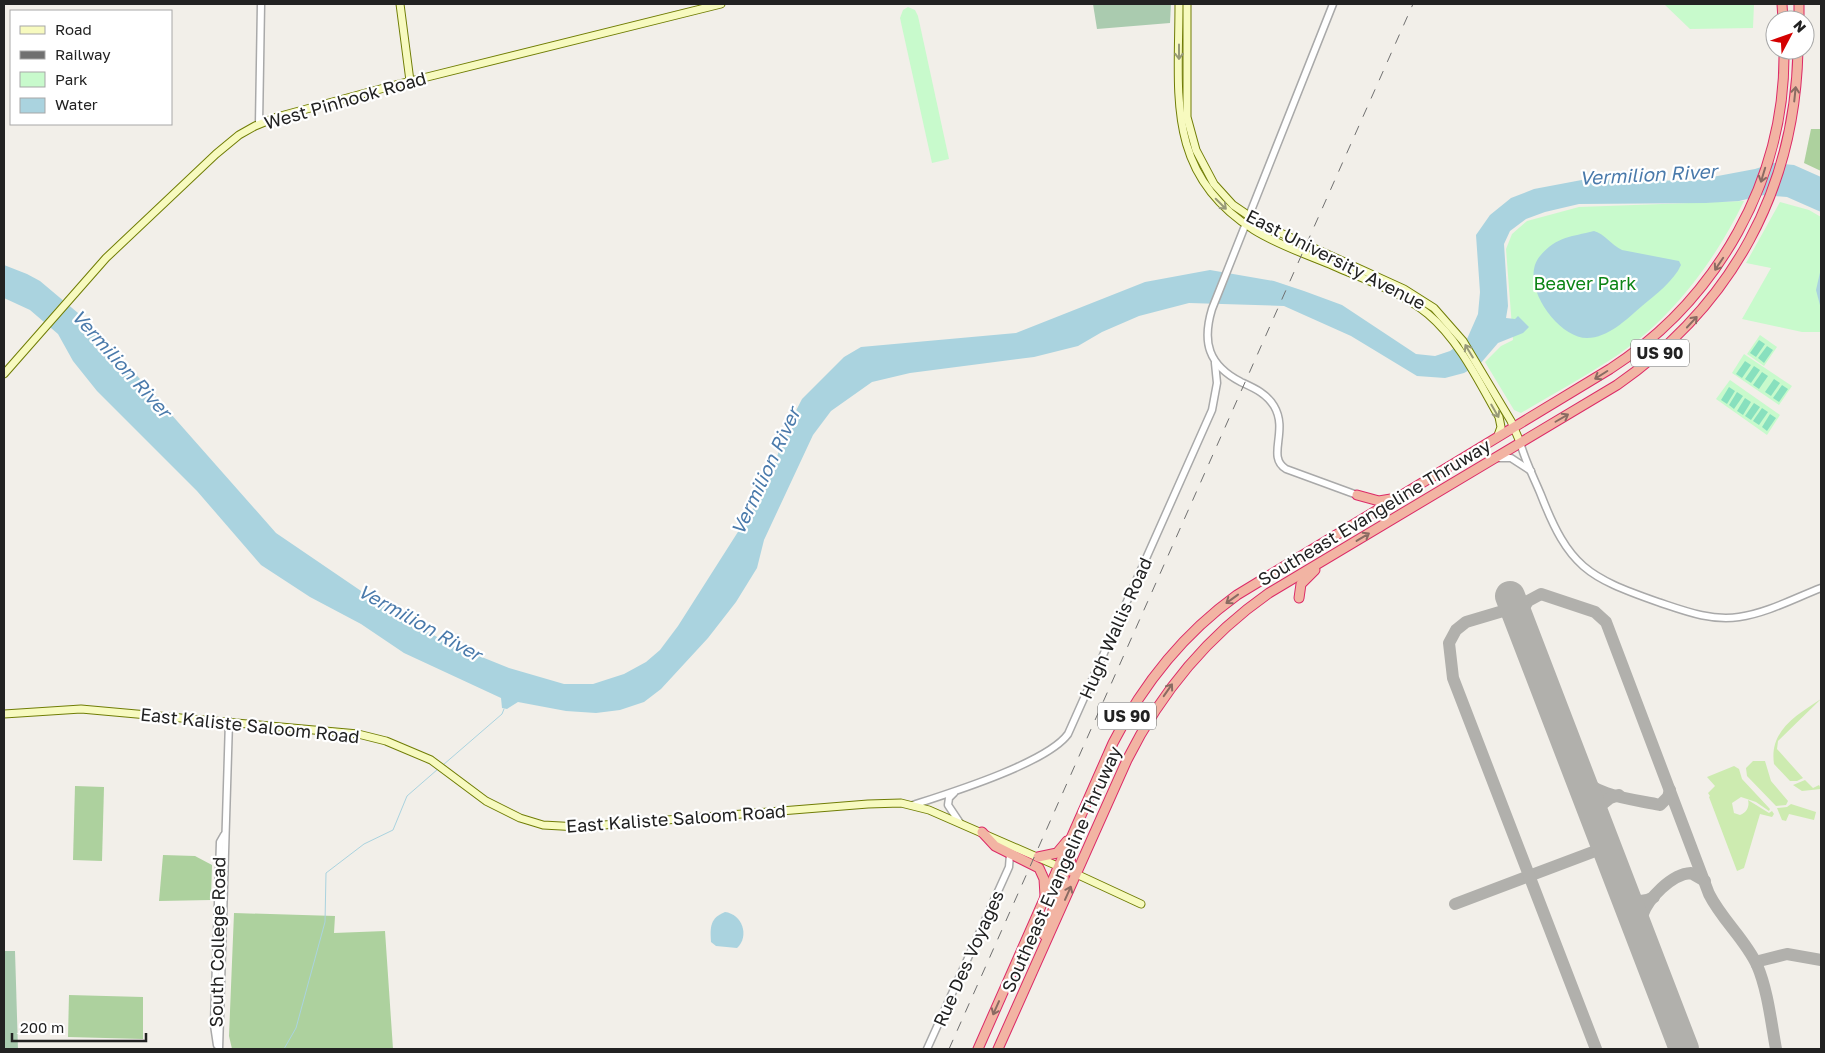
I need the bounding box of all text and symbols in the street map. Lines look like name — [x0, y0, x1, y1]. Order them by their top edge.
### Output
legend — [10, 10, 172, 125]
north arrow — [1765, 10, 1815, 60]
text: N — [1790, 17, 1810, 36]
text: Road — [55, 20, 92, 38]
one-way arrow — [1174, 44, 1184, 60]
text: Railway — [55, 45, 111, 63]
street label: West Pinhook Road — [262, 66, 428, 134]
text: Park — [55, 70, 88, 88]
one-way arrow — [1791, 86, 1800, 102]
text: Water — [55, 95, 98, 113]
water label: Vermilion River — [1579, 159, 1720, 189]
one-way arrow — [1758, 167, 1768, 183]
one-way arrow — [1215, 197, 1227, 210]
street label: East University Avenue — [1243, 204, 1429, 314]
one-way arrow — [1713, 257, 1723, 271]
park label: Beaver Park — [1534, 272, 1636, 294]
water label: Vermilion River — [67, 304, 178, 424]
one-way arrow — [1686, 315, 1698, 328]
road number: US 90 — [1631, 339, 1689, 366]
one-way arrow — [1463, 344, 1473, 358]
one-way arrow — [1594, 370, 1608, 380]
water label: Vermilion River — [725, 401, 806, 538]
one-way arrow — [1490, 403, 1500, 417]
one-way arrow — [1554, 412, 1568, 422]
street label: Southeast Evangeline Thruway — [1254, 434, 1494, 590]
one-way arrow — [1355, 532, 1369, 542]
street label: Hugh Wallis Road — [1074, 554, 1156, 702]
water label: Vermilion River — [354, 579, 488, 667]
one-way arrow — [1225, 594, 1239, 604]
one-way arrow — [1163, 683, 1173, 697]
road number: US 90 — [1098, 702, 1156, 729]
street label: East Kaliste Saloom Road — [139, 703, 361, 747]
street label: Southeast Evangeline Thruway — [997, 742, 1125, 996]
street label: East Kaliste Saloom Road — [565, 799, 787, 837]
street label: South College Road — [205, 856, 229, 1028]
street label: Rue Des Voyages — [928, 886, 1008, 1030]
one-way arrow — [1063, 886, 1073, 901]
one-way arrow — [991, 1000, 1001, 1015]
scale bar — [12, 1010, 146, 1042]
text: 200 m — [20, 1018, 64, 1036]

